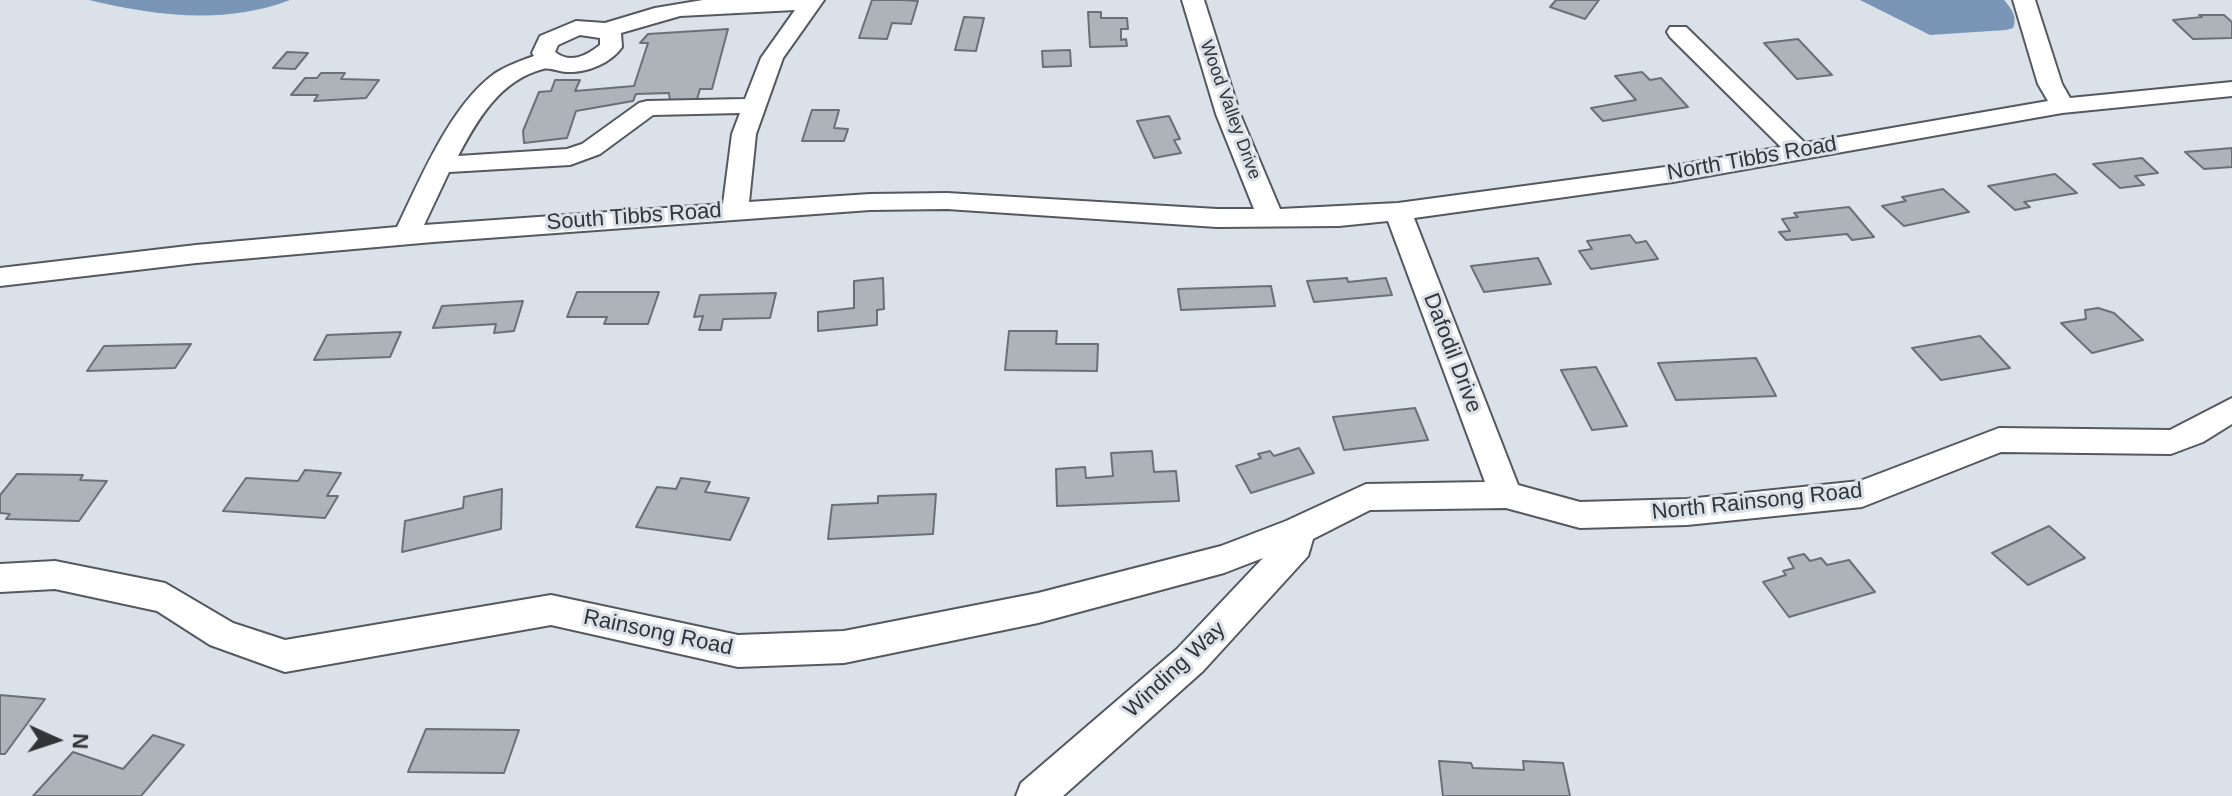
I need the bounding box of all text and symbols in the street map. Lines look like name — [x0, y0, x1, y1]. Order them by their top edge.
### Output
street label: Wood Valley Drive — [1195, 38, 1265, 182]
street label: North Tibbs Road — [1665, 131, 1839, 187]
street label: South Tibbs Road — [546, 198, 722, 236]
street label: Dafodil Drive — [1417, 289, 1487, 417]
street label: North Rainsong Road — [1650, 478, 1864, 526]
street label: Rainsong Road — [581, 604, 735, 662]
street label: Winding Way — [1119, 616, 1231, 724]
north arrow — [16, 700, 96, 780]
text: N — [68, 733, 93, 750]

